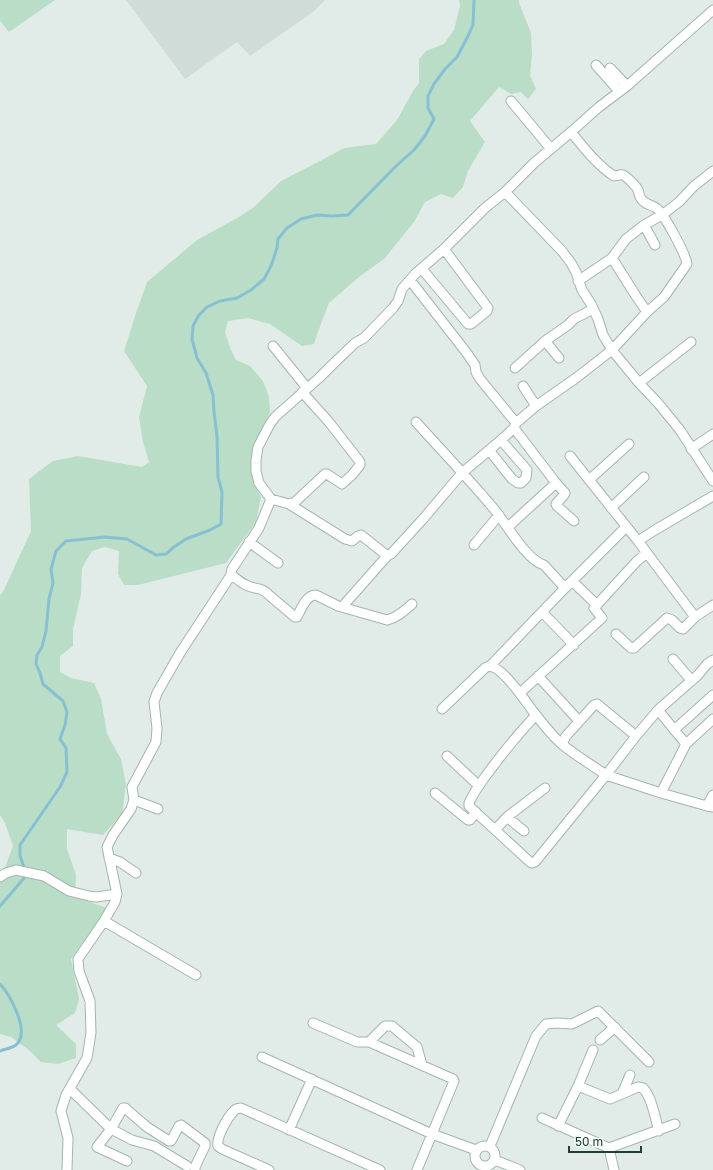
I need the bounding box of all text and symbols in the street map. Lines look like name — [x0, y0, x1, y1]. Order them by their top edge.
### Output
scale bar — [569, 1128, 641, 1154]
text: 50 m — [575, 1134, 603, 1149]

